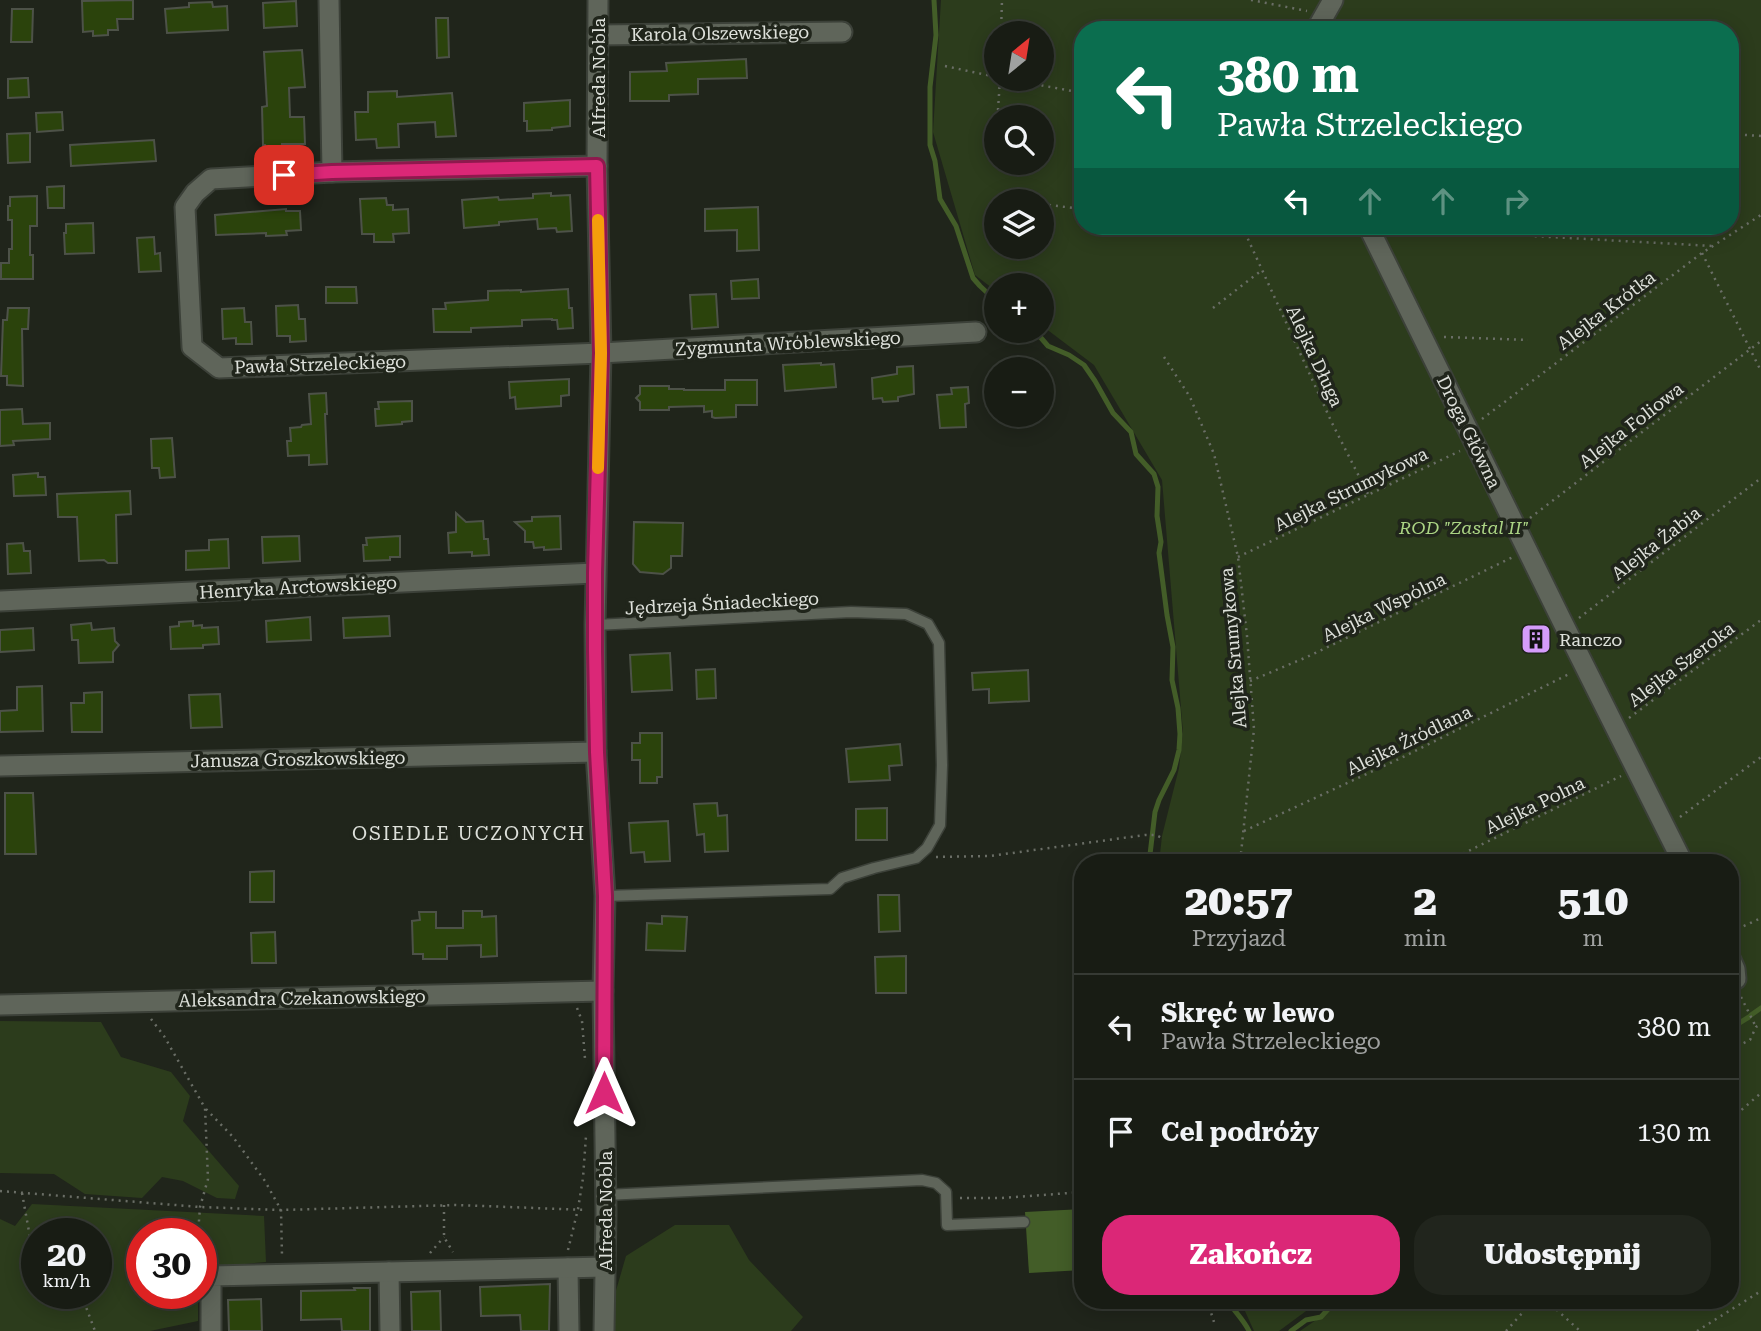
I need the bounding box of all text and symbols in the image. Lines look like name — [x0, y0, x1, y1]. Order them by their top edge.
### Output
street label: Alfreda Nobla — [588, 17, 609, 138]
street label: Karola Olszewskiego — [631, 21, 809, 45]
north arrow — [984, 21, 1054, 91]
map controls — [984, 21, 1054, 427]
text: 380 m — [1217, 47, 1359, 104]
icon: left — [1102, 49, 1193, 140]
button: search — [984, 105, 1054, 175]
text: Pawła Strzeleckiego — [1217, 106, 1523, 144]
pin — [254, 145, 314, 205]
icon: arrive — [265, 156, 303, 194]
icon: left — [1278, 182, 1316, 220]
icon: ahead — [1351, 182, 1389, 220]
icon: ahead — [1424, 182, 1462, 220]
icon: right — [1497, 182, 1535, 220]
button: layers — [984, 189, 1054, 259]
street label: Alejka Krótka — [1553, 266, 1659, 354]
button: + — [984, 273, 1054, 343]
street label: Alejka Długa — [1282, 302, 1348, 410]
street label: Zygmunta Wróblewskiego — [675, 327, 901, 359]
street label: Pawła Strzeleckiego — [234, 351, 406, 377]
button: − — [984, 357, 1054, 427]
street label: Droga Główna — [1433, 372, 1505, 492]
street label: Alejka Foliowa — [1575, 378, 1687, 472]
street label: Alejka Strumykowa — [1271, 443, 1431, 535]
street label: Alejka Żabia — [1607, 502, 1705, 584]
park label: ROD "Zastal II" — [1398, 517, 1529, 538]
street label: Alejka Srumykowa — [1215, 566, 1250, 729]
street label: Alejka Wspólna — [1319, 568, 1449, 646]
street label: Henryka Arctowskiego — [199, 571, 397, 603]
street label: Jędrzeja Śniadeckiego — [624, 587, 820, 619]
street label: Alejka Szeroka — [1624, 617, 1738, 711]
building icon: Ranczo — [1519, 622, 1553, 656]
place label: Ranczo — [1559, 629, 1622, 650]
street label: Alejka Źródlana — [1343, 701, 1475, 779]
street label: Janusza Groszkowskiego — [190, 747, 406, 771]
street label: Alejka Polna — [1482, 772, 1588, 838]
district label: OSIEDLE UCZONYCH — [352, 822, 586, 845]
text: 20:57 — [1185, 876, 1293, 925]
text: 2 — [1413, 876, 1437, 925]
text: 510 — [1558, 876, 1628, 925]
text: Przyjazd — [1192, 925, 1286, 952]
text: min — [1404, 925, 1447, 952]
text: m — [1582, 925, 1603, 952]
street label: Aleksandra Czekanowskiego — [178, 985, 426, 1011]
text: Skręć w lewo — [1161, 998, 1335, 1028]
icon: left — [1102, 1008, 1140, 1046]
text: 380 m — [1637, 1012, 1711, 1042]
text: Pawła Strzeleckiego — [1161, 1028, 1381, 1055]
position arrow — [567, 1056, 641, 1130]
icon: arrive — [1102, 1113, 1140, 1151]
text: Cel podróży — [1161, 1117, 1319, 1147]
text: 130 m — [1637, 1117, 1711, 1147]
street label: Alfreda Nobla — [595, 1150, 616, 1271]
button: Zakończ — [1102, 1215, 1400, 1295]
button: Udostępnij — [1414, 1215, 1711, 1295]
speed limit sign: 30 — [126, 1218, 217, 1309]
text: 20 — [47, 1234, 86, 1275]
text: km/h — [42, 1270, 91, 1291]

